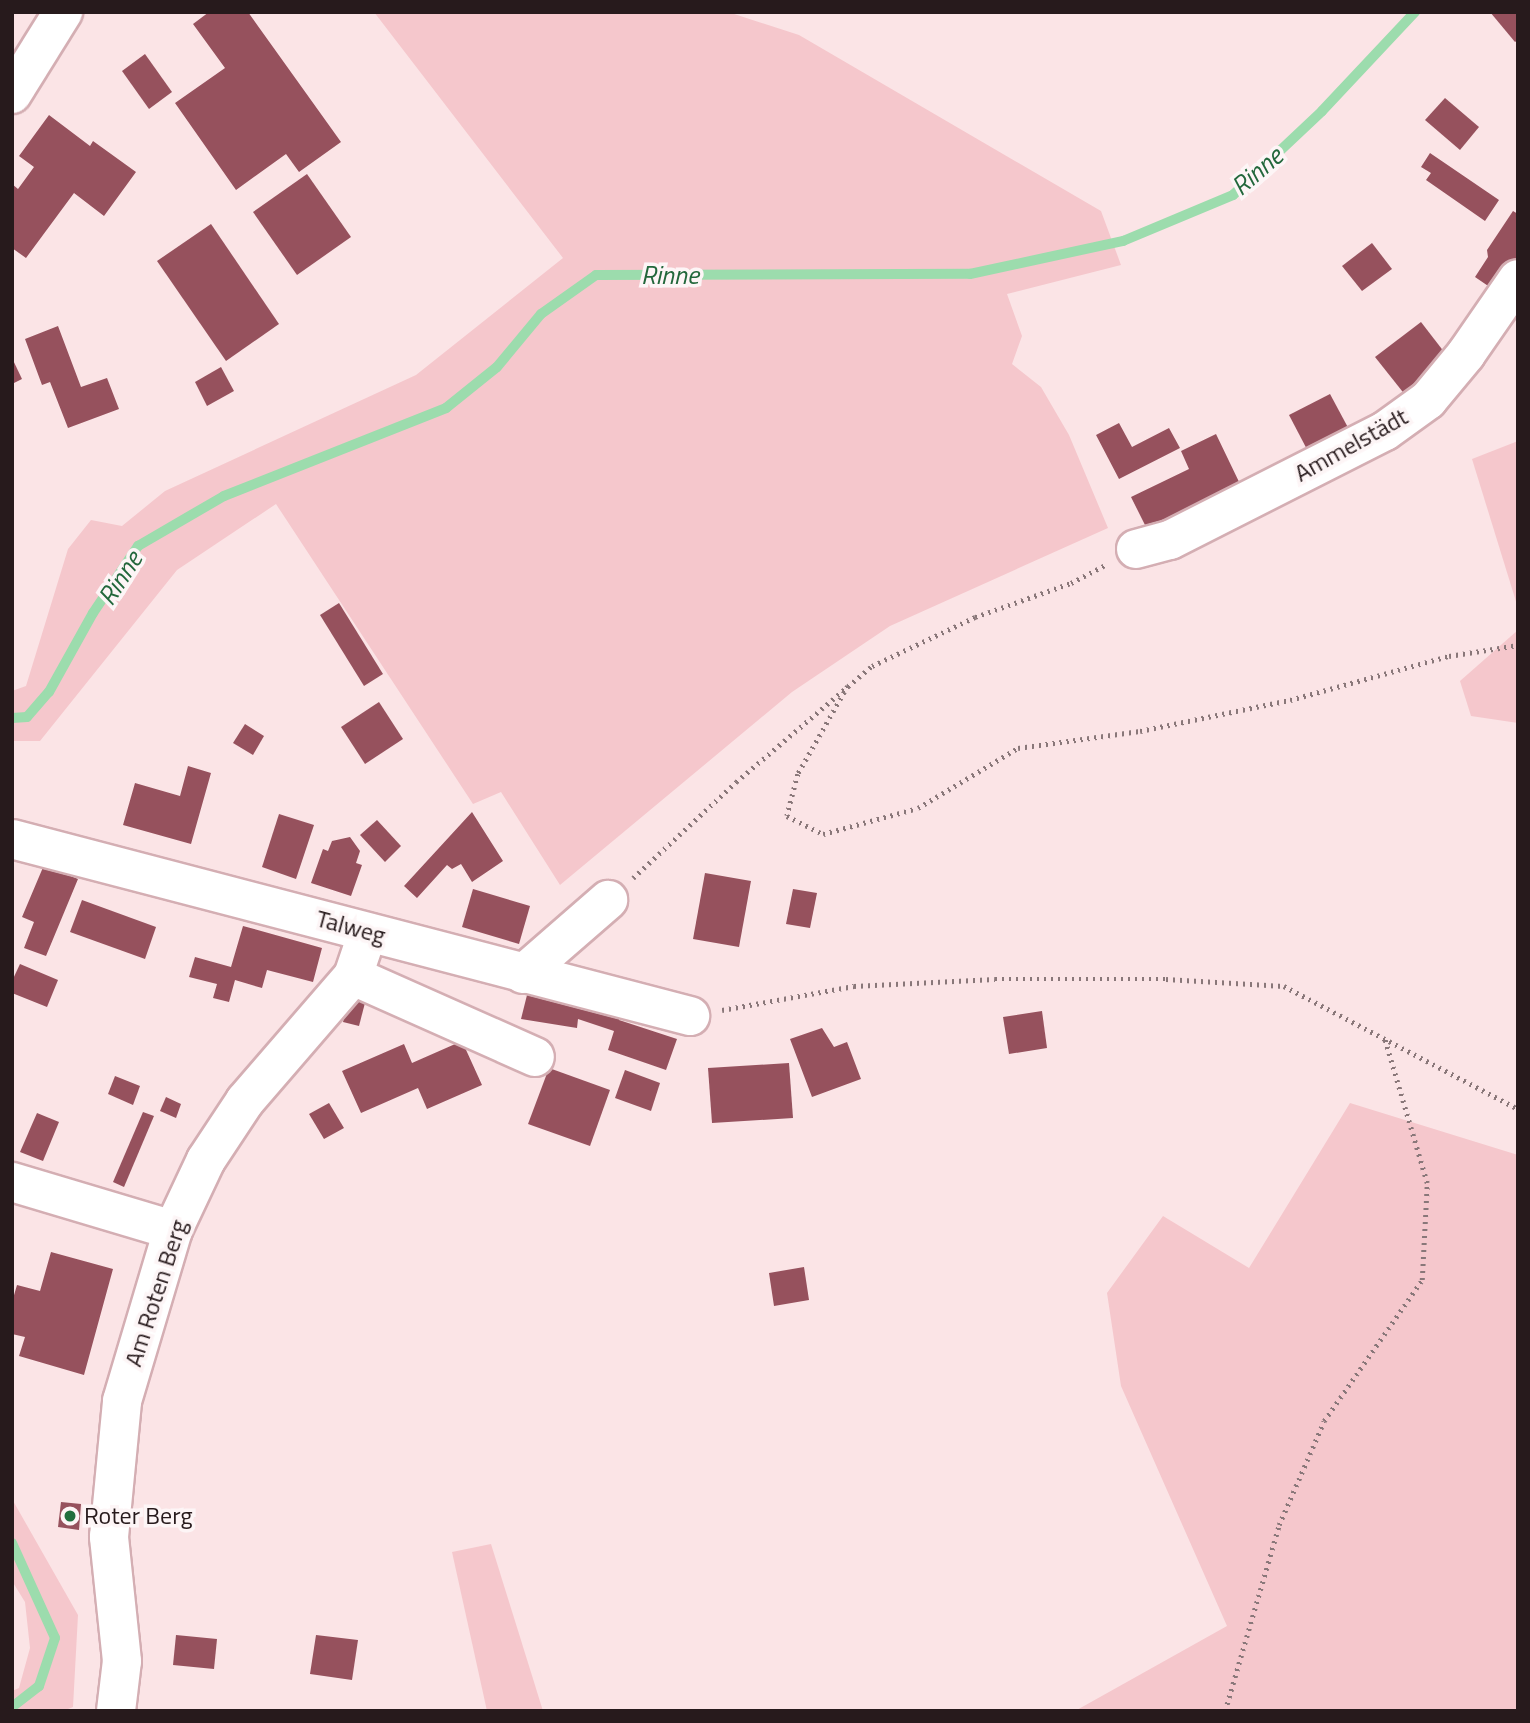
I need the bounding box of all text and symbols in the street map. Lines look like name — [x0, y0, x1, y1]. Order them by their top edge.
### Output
water label: Rinne — [1225, 140, 1289, 202]
water label: Rinne — [641, 259, 699, 291]
street label: Ammelstädt — [1289, 402, 1413, 488]
water label: Rinne — [91, 545, 149, 611]
street label: Talweg — [313, 904, 389, 950]
street label: Am Roten Berg — [119, 1216, 193, 1370]
place label: Roter Berg — [84, 1502, 193, 1530]
marker: Roter Berg — [62, 1508, 78, 1524]

